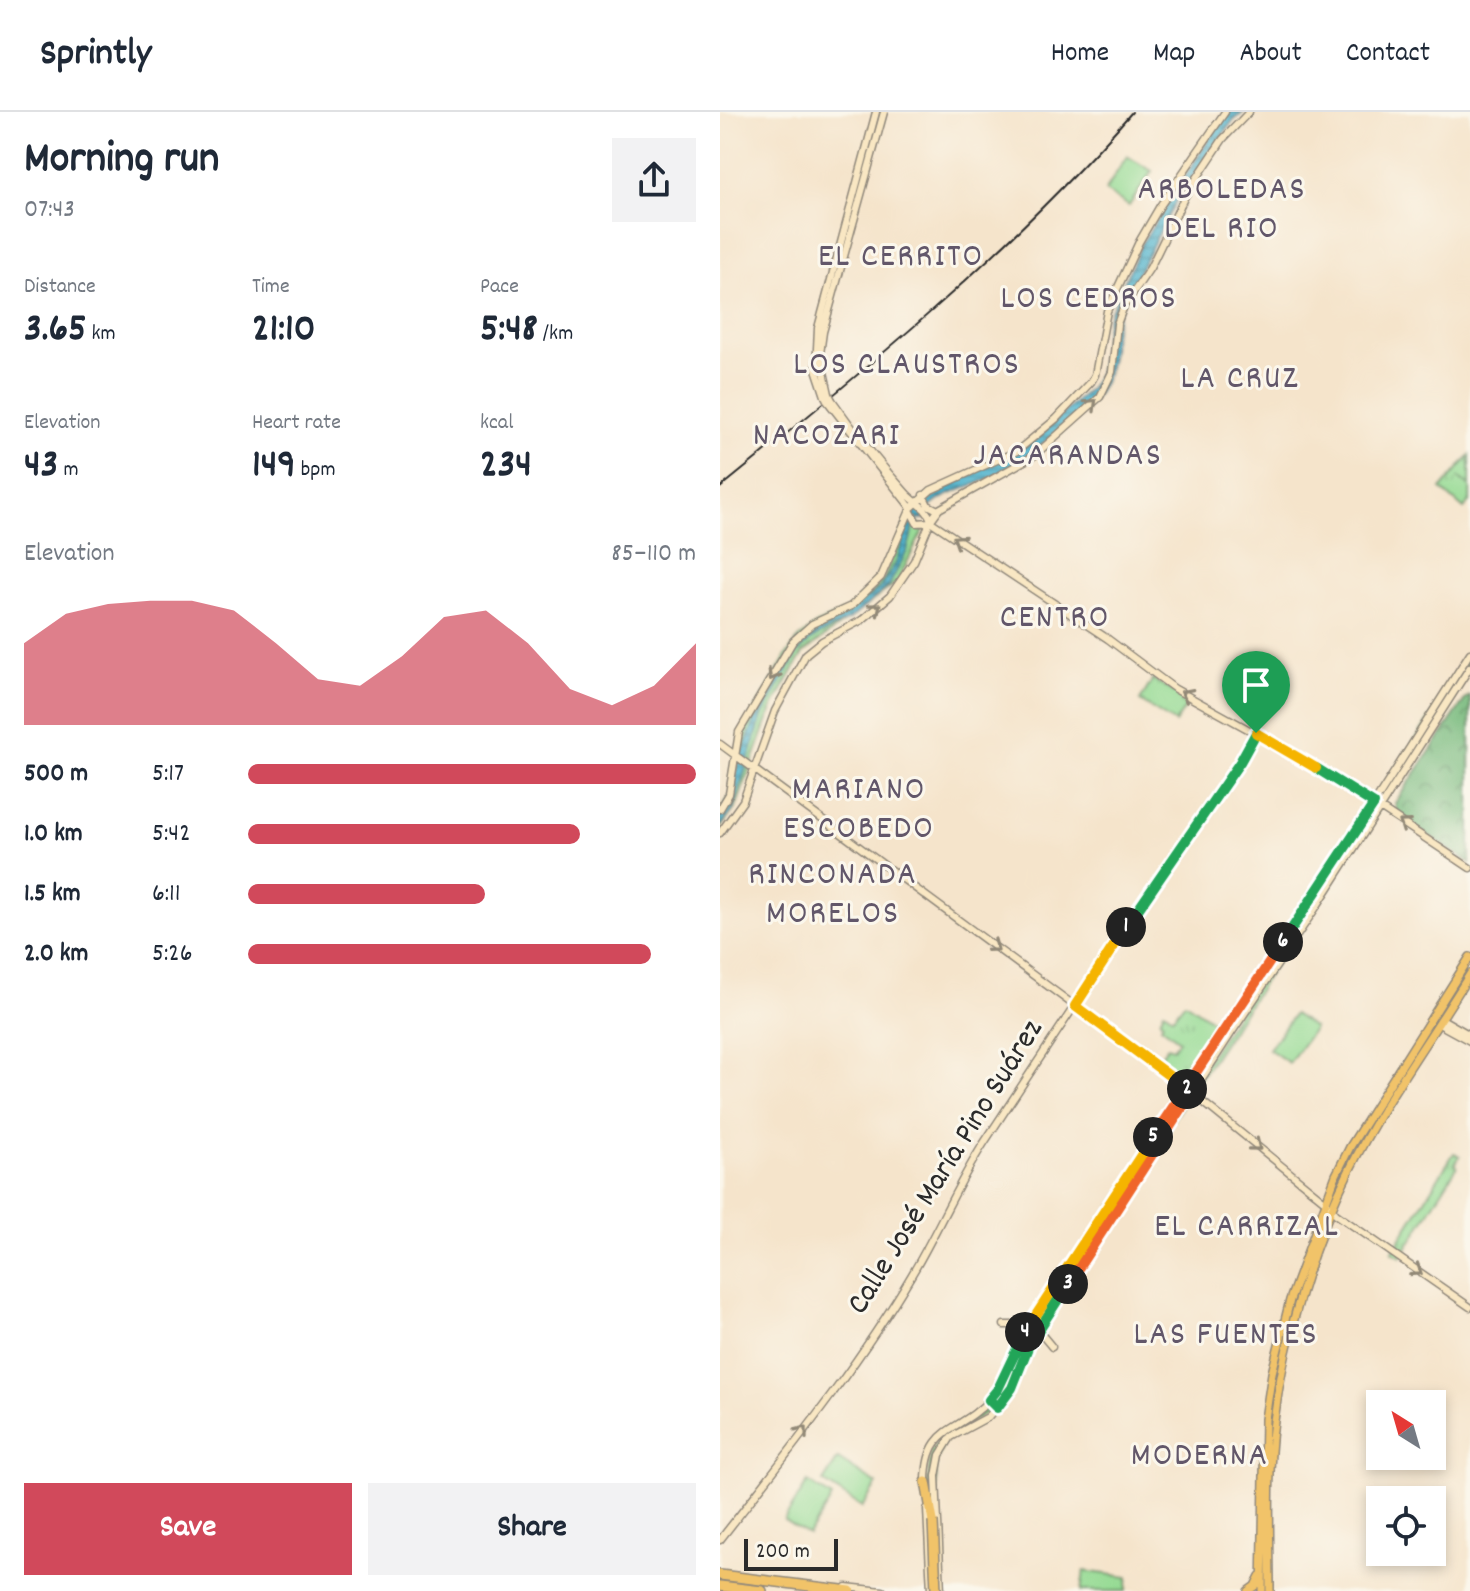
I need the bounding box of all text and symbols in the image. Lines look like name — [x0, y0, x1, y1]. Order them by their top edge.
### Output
text: Sprintly — [40, 28, 151, 83]
text: Home — [1051, 35, 1109, 75]
text: Map — [1153, 35, 1195, 75]
text: About — [1239, 35, 1302, 75]
text: Contact — [1346, 35, 1430, 75]
text: Morning run — [24, 130, 219, 193]
button: share — [612, 138, 696, 222]
district label: ARBOLEDAS DEL RIO — [1137, 167, 1307, 255]
text: 07:43 — [24, 192, 75, 229]
district label: EL CERRITO — [818, 234, 984, 283]
text: Distance — [24, 272, 96, 303]
text: Time — [252, 272, 290, 303]
text: Pace — [480, 272, 519, 303]
district label: LOS CEDROS — [1000, 276, 1178, 325]
text: 3.65 — [24, 303, 87, 360]
text: 21:10 — [252, 303, 315, 360]
text: 5:48 — [480, 303, 538, 360]
text: km — [87, 319, 116, 350]
text: /km — [538, 319, 573, 350]
district label: LOS CLAUSTROS — [793, 342, 1021, 391]
district label: LA CRUZ — [1181, 356, 1300, 405]
one-way arrow — [1083, 399, 1097, 413]
text: Elevation — [24, 408, 101, 439]
text: Heart rate — [252, 408, 341, 439]
text: kcal — [480, 408, 513, 439]
district label: NACOZARI — [753, 413, 901, 462]
district label: JACARANDAS — [973, 433, 1163, 482]
text: 43 — [24, 439, 58, 496]
text: 149 — [252, 439, 296, 496]
text: 234 — [480, 439, 532, 496]
text: m — [58, 455, 79, 486]
text: bpm — [296, 455, 336, 486]
one-way arrow — [952, 535, 967, 550]
text: Elevation — [24, 536, 114, 573]
text: 85–110 m — [611, 536, 696, 573]
district label: CENTRO — [1000, 595, 1110, 644]
one-way arrow — [867, 603, 882, 618]
pin — [1222, 651, 1290, 733]
icon: arrive — [1234, 663, 1278, 707]
one-way arrow — [767, 667, 783, 681]
one-way arrow — [1179, 689, 1194, 704]
text: 500 m — [24, 756, 88, 793]
text: 5:17 — [152, 756, 184, 793]
district label: MARIANO ESCOBEDO — [783, 767, 935, 855]
text: 1.0 km — [24, 816, 83, 853]
text: 5:42 — [152, 816, 191, 853]
one-way arrow — [1398, 819, 1412, 834]
district label: RINCONADA MORELOS — [748, 852, 918, 940]
text: 1.5 km — [24, 876, 81, 913]
text: 6:11 — [152, 876, 180, 913]
pin: 1 — [1106, 907, 1146, 947]
text: 1 — [1124, 911, 1128, 942]
pin: 6 — [1263, 922, 1303, 962]
text: 6 — [1278, 926, 1288, 957]
text: 2.0 km — [24, 936, 88, 973]
text: 5:26 — [152, 936, 192, 973]
one-way arrow — [985, 937, 1000, 952]
street label: Calle José María Pino Suárez — [837, 1011, 1057, 1325]
pin: 2 — [1167, 1069, 1207, 1109]
text: 2 — [1182, 1073, 1192, 1104]
pin: 5 — [1133, 1117, 1173, 1157]
text: 5 — [1148, 1121, 1158, 1152]
one-way arrow — [1247, 1136, 1262, 1150]
district label: EL CARRIZAL — [1154, 1204, 1340, 1253]
one-way arrow — [1408, 1261, 1422, 1276]
pin: 3 — [1048, 1264, 1088, 1304]
text: 3 — [1063, 1268, 1073, 1299]
pin: 4 — [1005, 1312, 1045, 1352]
district label: LAS FUENTES — [1133, 1312, 1319, 1361]
text: 4 — [1020, 1316, 1030, 1347]
north arrow — [1366, 1390, 1446, 1470]
map controls — [1366, 1390, 1446, 1566]
one-way arrow — [793, 1425, 807, 1440]
district label: MODERNA — [1131, 1433, 1269, 1482]
button: Save — [24, 1483, 352, 1575]
button: Share — [368, 1483, 696, 1575]
button: locate — [1366, 1486, 1446, 1566]
scale bar — [744, 1535, 838, 1571]
text: 200 m — [756, 1537, 810, 1568]

